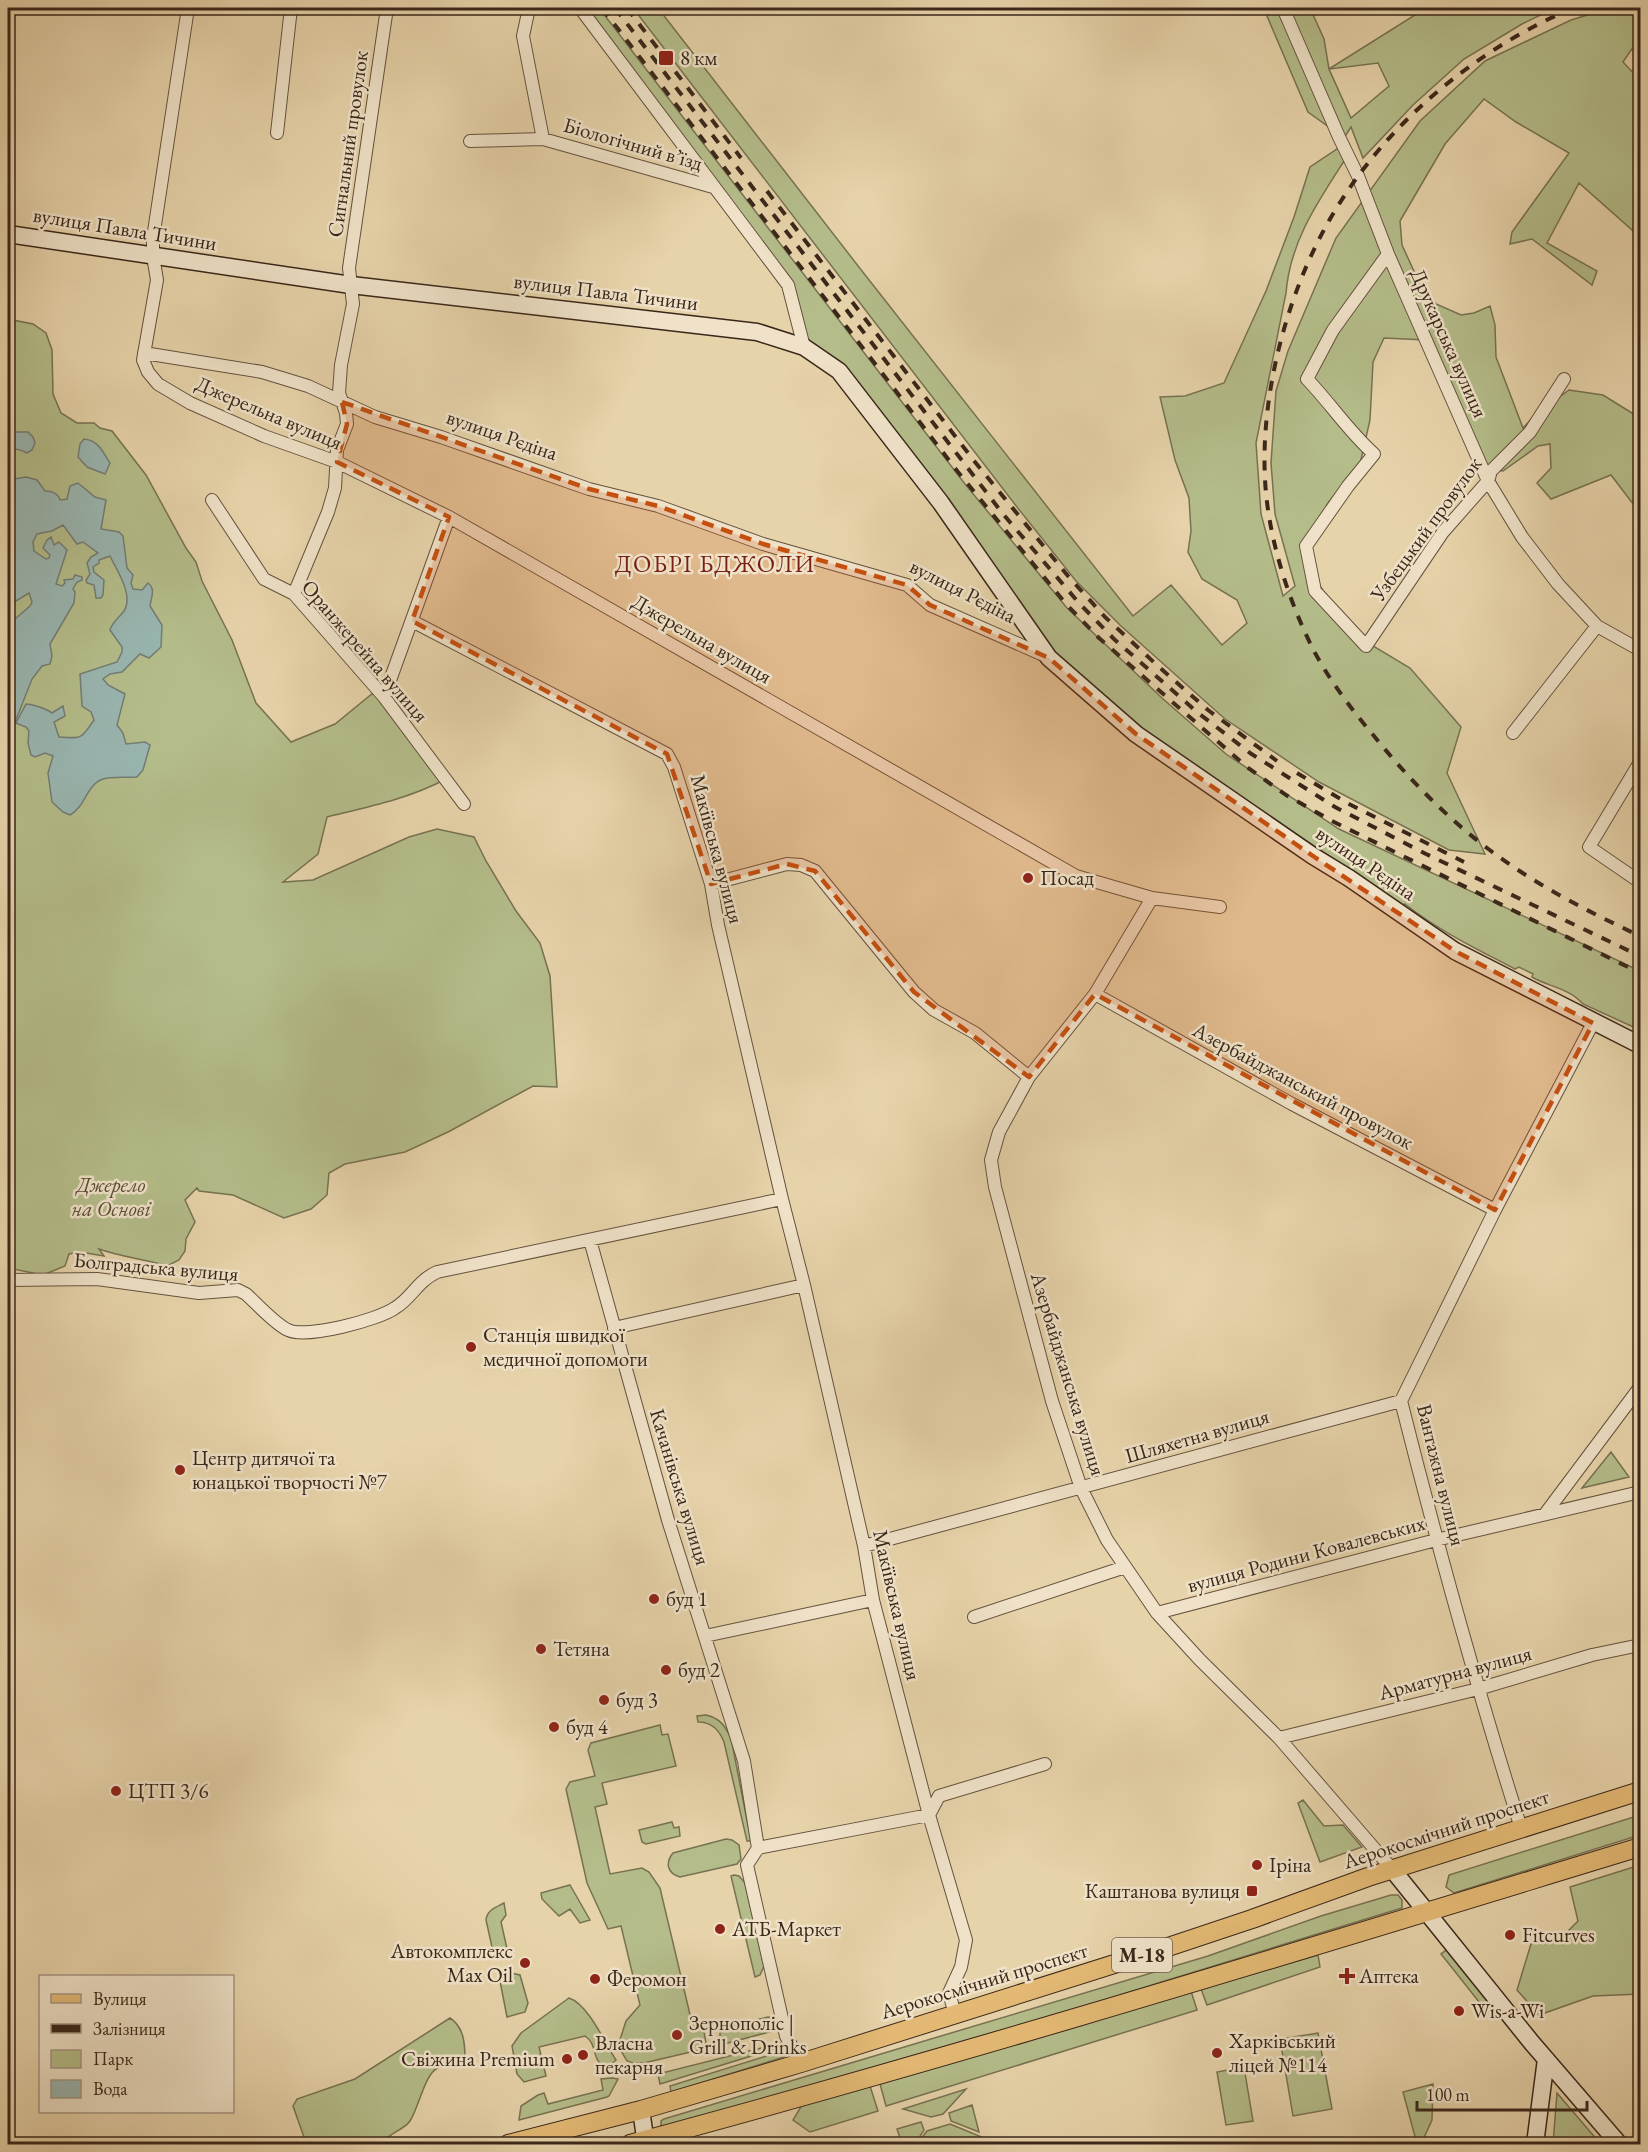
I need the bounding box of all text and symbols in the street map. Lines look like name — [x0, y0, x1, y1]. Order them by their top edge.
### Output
place label: 8 км — [680, 44, 717, 71]
street label: Сигнальний провулок — [321, 49, 374, 239]
marker: 8 км — [657, 49, 675, 67]
street label: Біологічний в’їзд — [560, 111, 706, 176]
street label: вулиця Павла Тичини — [31, 201, 219, 256]
street label: Друкарська вулиця — [1404, 264, 1494, 422]
street label: вулиця Павла Тичини — [512, 267, 700, 316]
street label: Джерельна вулиця — [192, 369, 347, 456]
street label: вулиця Рєдіна — [443, 403, 562, 466]
street label: Узбецький провулок — [1363, 451, 1487, 607]
district label: ДОБРІ БДЖОЛИ — [615, 548, 815, 579]
street label: вулиця Рєдіна — [906, 552, 1021, 629]
street label: Оранжерейна вулиця — [296, 574, 435, 728]
street label: Джерельна вулиця — [628, 588, 777, 689]
street label: Макіївська вулиця — [685, 771, 750, 926]
street label: вулиця Рєдіна — [1311, 819, 1422, 906]
place label: Посад — [1040, 864, 1094, 891]
marker: Посад — [1021, 871, 1035, 885]
street label: Азербайджанський провулок — [1187, 1015, 1418, 1155]
park label: Джерело на Основі — [71, 1171, 152, 1222]
street label: Болградська вулиця — [72, 1246, 240, 1287]
street label: Азербайджанська вулиця — [1024, 1268, 1112, 1479]
place label: Станція швидкої медичної допомоги — [483, 1321, 648, 1372]
marker: Станція швидкої медичної допомоги — [464, 1340, 478, 1354]
street label: Вантажна вулиця — [1411, 1401, 1472, 1549]
street label: Шляхетна вулиця — [1122, 1402, 1272, 1469]
street label: Качанівська вулиця — [644, 1405, 717, 1568]
place label: Центр дитячої та юнацької творчості №7 — [192, 1444, 388, 1495]
marker: Центр дитячої та юнацької творчості №7 — [173, 1463, 187, 1477]
street label: вулиця Родини Ковалевських — [1184, 1509, 1428, 1598]
street label: Макіївська вулиця — [867, 1527, 928, 1683]
place label: буд 1 — [666, 1585, 708, 1612]
marker: буд 1 — [647, 1592, 661, 1606]
place label: Тетяна — [553, 1635, 610, 1662]
street label: Арматурна вулиця — [1374, 1639, 1534, 1706]
marker: Тетяна — [534, 1642, 548, 1656]
place label: буд 2 — [678, 1656, 720, 1683]
marker: буд 2 — [659, 1663, 673, 1677]
place label: буд 3 — [616, 1686, 658, 1713]
marker: буд 3 — [597, 1693, 611, 1707]
place label: буд 4 — [566, 1713, 609, 1740]
marker: буд 4 — [547, 1720, 561, 1734]
place label: ЦТП 3/6 — [128, 1777, 209, 1804]
street label: Аерокосмічний проспект — [1338, 1782, 1553, 1875]
marker: ЦТП 3/6 — [109, 1784, 123, 1798]
place label: Іріна — [1269, 1851, 1312, 1878]
marker: Іріна — [1250, 1858, 1264, 1872]
place label: Каштанова вулиця — [1085, 1877, 1240, 1904]
marker: Каштанова вулиця — [1245, 1884, 1259, 1898]
place label: АТБ-Маркет — [731, 1915, 841, 1942]
place label: Fitcurves — [1522, 1921, 1595, 1948]
marker: АТБ-Маркет — [713, 1922, 727, 1936]
marker: Fitcurves — [1503, 1928, 1517, 1942]
street label: Аерокосмічний проспект — [876, 1936, 1091, 2025]
place label: Автокомплекс Max Oil — [390, 1937, 513, 1988]
road number: М-18 — [1112, 1938, 1172, 1972]
marker: Автокомплекс Max Oil — [518, 1956, 532, 1970]
place label: Аптека — [1358, 1962, 1420, 1989]
place label: Феромон — [607, 1965, 687, 1992]
marker: Аптека — [1340, 1969, 1354, 1983]
marker: Феромон — [588, 1972, 602, 1986]
legend — [39, 1975, 234, 2113]
text: Вулиця — [93, 1987, 146, 2010]
place label: Wis-a-Wi — [1471, 1997, 1544, 2024]
marker: Wis-a-Wi — [1452, 2004, 1466, 2018]
place label: Зернополіс | Grill & Drinks — [689, 2009, 807, 2060]
text: Залізниця — [93, 2017, 166, 2040]
place label: Харківський ліцей №114 — [1228, 2027, 1336, 2078]
marker: Зернополіс | Grill & Drinks — [670, 2028, 684, 2042]
place label: Власна пекарня — [595, 2029, 663, 2080]
place label: Свіжина Premium — [401, 2045, 555, 2072]
marker: Харківський ліцей №114 — [1210, 2046, 1224, 2060]
text: Парк — [93, 2047, 133, 2070]
marker: Власна пекарня — [576, 2048, 590, 2062]
marker: Свіжина Premium — [560, 2052, 574, 2066]
scale bar — [1417, 2074, 1586, 2112]
text: Вода — [93, 2077, 128, 2100]
text: 100 m — [1426, 2083, 1470, 2106]

